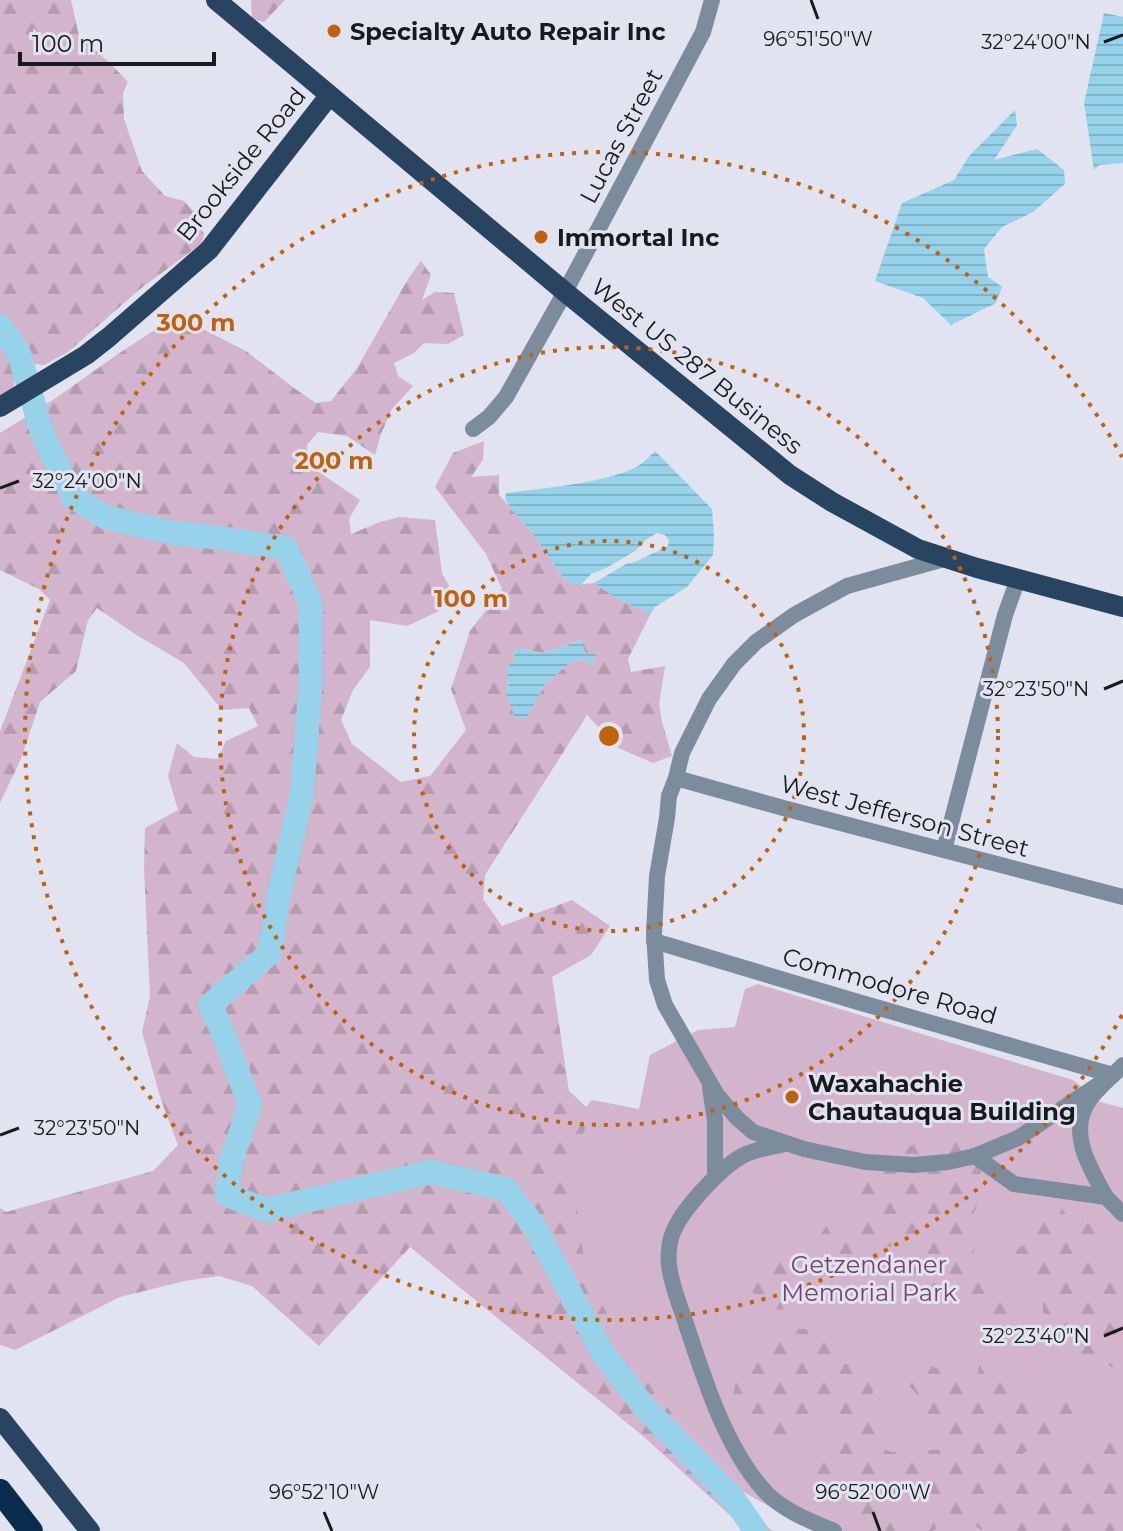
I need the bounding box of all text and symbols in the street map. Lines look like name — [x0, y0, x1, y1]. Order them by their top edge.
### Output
scale bar — [20, 16, 214, 66]
place label: Specialty Auto Repair Inc — [350, 17, 666, 46]
marker: Specialty Auto Repair Inc — [325, 22, 343, 40]
text: 96°51'50"W — [763, 27, 873, 51]
text: 100 m — [32, 29, 104, 58]
text: 32°24'00"N — [981, 30, 1091, 54]
street label: Lucas Street — [573, 63, 669, 208]
street label: Brookside Road — [170, 81, 312, 247]
place label: Immortal Inc — [557, 223, 719, 252]
marker: Immortal Inc — [532, 228, 550, 246]
street label: West US 287 Business — [585, 272, 809, 460]
text: 300 m — [156, 308, 235, 337]
text: 200 m — [295, 446, 373, 475]
text: 32°24'00"N — [32, 469, 142, 493]
text: 100 m — [434, 584, 508, 613]
text: 32°23'50"N — [983, 677, 1089, 701]
centre of rings — [595, 722, 623, 750]
street label: West Jefferson Street — [778, 769, 1033, 863]
street label: Commodore Road — [779, 942, 1001, 1030]
place label: Waxahachie Chautauqua Building — [808, 1069, 1076, 1126]
marker: Waxahachie Chautauqua Building — [783, 1088, 801, 1106]
text: 32°23'50"N — [34, 1116, 140, 1140]
park label: Getzendaner Memorial Park — [781, 1250, 957, 1307]
text: 32°23'40"N — [982, 1324, 1090, 1348]
text: 96°52'10"W — [269, 1480, 379, 1504]
text: 96°52'00"W — [815, 1480, 931, 1504]

